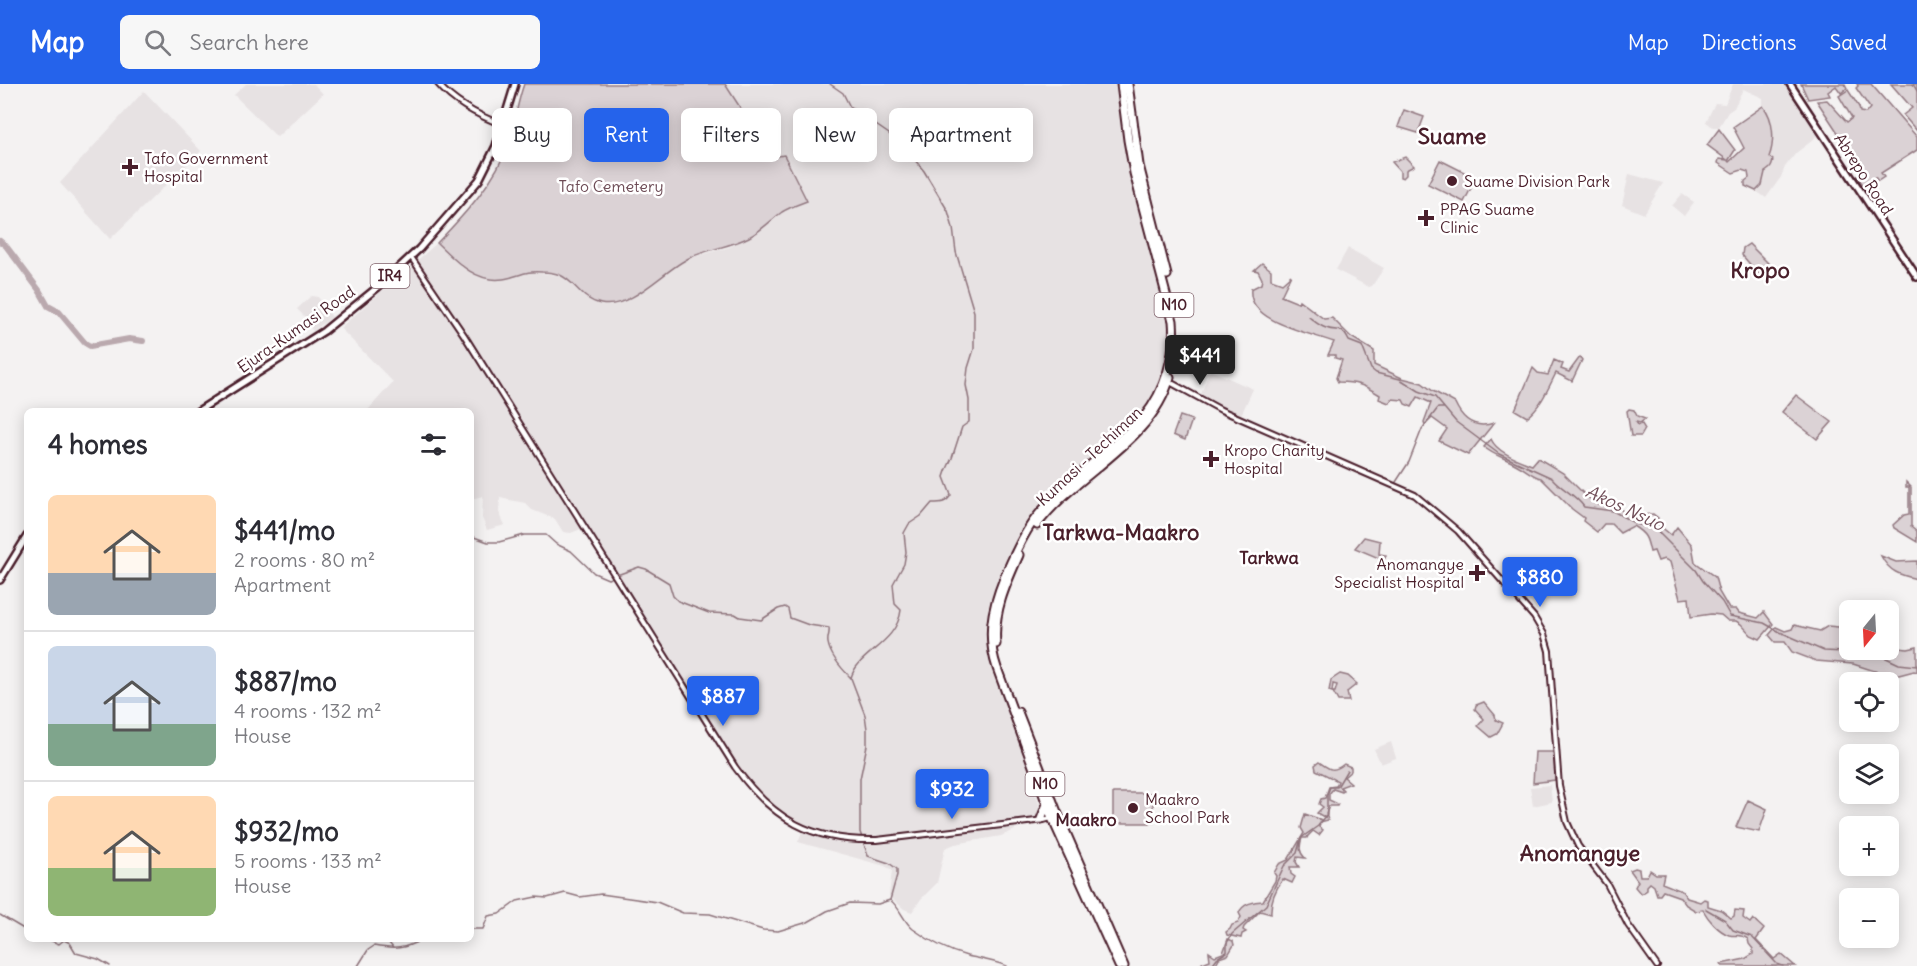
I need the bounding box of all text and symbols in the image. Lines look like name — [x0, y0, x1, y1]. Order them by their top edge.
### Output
search box — [120, 15, 540, 69]
text: Map — [30, 24, 84, 60]
icon: search — [141, 26, 174, 59]
text: Search here — [189, 28, 309, 56]
text: Map — [1628, 29, 1669, 56]
text: Directions — [1702, 29, 1796, 56]
text: Saved — [1829, 29, 1887, 56]
chip: Buy — [492, 108, 572, 162]
chip: Rent — [584, 108, 669, 162]
chip: Filters — [681, 108, 781, 162]
chip: New — [793, 108, 877, 162]
chip: Apartment — [889, 108, 1033, 162]
district label: Suame — [1418, 122, 1486, 150]
street label: Abrepo Road — [1830, 129, 1898, 219]
place label: Tafo Government Hospital — [144, 148, 269, 186]
marker: Tafo Government Hospital — [121, 158, 139, 176]
place label: Suame Division Park — [1464, 171, 1610, 191]
marker: Suame Division Park — [1445, 174, 1459, 188]
park label: Tafo Cemetery — [558, 176, 664, 196]
place label: PPAG Suame Clinic — [1440, 199, 1534, 237]
marker: PPAG Suame Clinic — [1417, 209, 1435, 227]
district label: Kropo — [1730, 256, 1790, 284]
road number: IR4 — [370, 264, 410, 288]
street label: Ejura-Kumasi Road — [233, 281, 359, 377]
road number: N10 — [1154, 293, 1194, 317]
pin: $441 — [1164, 335, 1236, 386]
text: $441 — [1179, 342, 1221, 367]
street label: Kumasi - Techiman — [1032, 402, 1146, 510]
text: 4 homes — [48, 428, 147, 461]
icon: filters — [417, 428, 450, 461]
place label: Kropo Charity Hospital — [1224, 440, 1325, 478]
marker: Kropo Charity Hospital — [1202, 450, 1220, 468]
water label: Akos Nsuo — [1582, 479, 1669, 536]
text: $441/mo — [234, 514, 335, 547]
district label: Tarkwa-Maakro — [1043, 518, 1199, 546]
icon: home — [96, 519, 168, 591]
district label: Tarkwa — [1239, 546, 1299, 569]
text: 2 rooms · 80 m² — [234, 547, 375, 572]
place label: Anomangye Specialist Hospital — [1334, 554, 1464, 592]
pin: $880 — [1504, 557, 1576, 608]
marker: Anomangye Specialist Hospital — [1468, 564, 1486, 582]
text: $880 — [1516, 564, 1564, 589]
text: Apartment — [234, 572, 331, 597]
north arrow — [1839, 600, 1899, 660]
map controls — [1839, 600, 1899, 948]
text: $887/mo — [234, 665, 337, 698]
icon: home — [96, 670, 168, 742]
button: locate — [1839, 672, 1899, 732]
pin: $887 — [687, 676, 759, 727]
text: $887 — [701, 683, 745, 708]
text: 4 rooms · 132 m² — [234, 698, 381, 723]
text: House — [234, 723, 291, 748]
button: layers — [1839, 744, 1899, 804]
pin: $932 — [916, 769, 988, 820]
road number: N10 — [1026, 772, 1064, 796]
text: $932 — [930, 776, 974, 801]
place label: Maakro School Park — [1145, 789, 1230, 827]
marker: Maakro School Park — [1126, 801, 1140, 815]
district label: Maakro — [1055, 808, 1117, 831]
text: $932/mo — [234, 815, 339, 848]
button: + — [1839, 816, 1899, 876]
icon: home — [96, 820, 168, 892]
district label: Anomangye — [1520, 839, 1640, 867]
text: 5 rooms · 133 m² — [234, 848, 382, 873]
text: House — [234, 873, 291, 898]
button: − — [1839, 888, 1899, 948]

